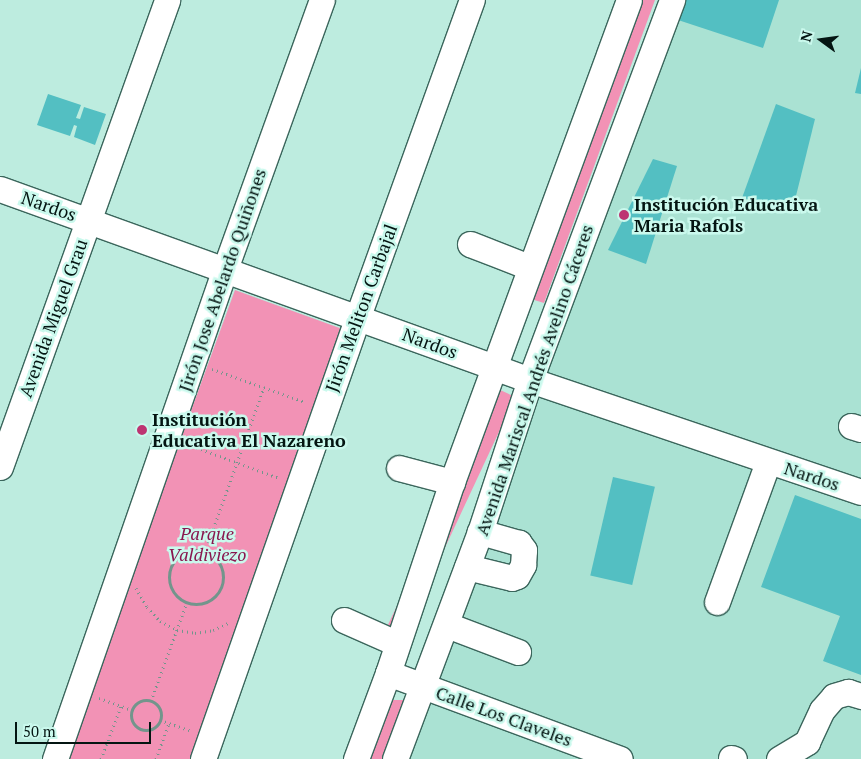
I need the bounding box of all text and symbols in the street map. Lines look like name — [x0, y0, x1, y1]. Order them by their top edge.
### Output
north arrow — [796, 15, 846, 65]
text: N — [795, 29, 816, 44]
street label: Jirón Jose Abelardo Quiñones — [174, 165, 270, 395]
street label: Nardos — [19, 187, 79, 225]
place label: Institución Educativa Maria Rafols — [634, 194, 818, 236]
marker: Institución Educativa Maria Rafols — [618, 209, 630, 221]
street label: Jirón Meliton Carbajal — [321, 221, 401, 395]
street label: Avenida Mariscal Andrés Avelino Cáceres — [470, 221, 598, 539]
street label: Avenida Miguel Grau — [14, 236, 92, 400]
street label: Nardos — [400, 323, 460, 363]
place label: Institución Educativa El Nazareno — [152, 409, 346, 452]
marker: Institución Educativa El Nazareno — [136, 424, 148, 436]
street label: Nardos — [782, 457, 842, 495]
park label: Parque Valdiviezo — [168, 523, 246, 566]
street label: Calle Los Claveles — [433, 681, 575, 751]
scale bar — [18, 712, 154, 744]
text: 50 m — [23, 721, 56, 741]

